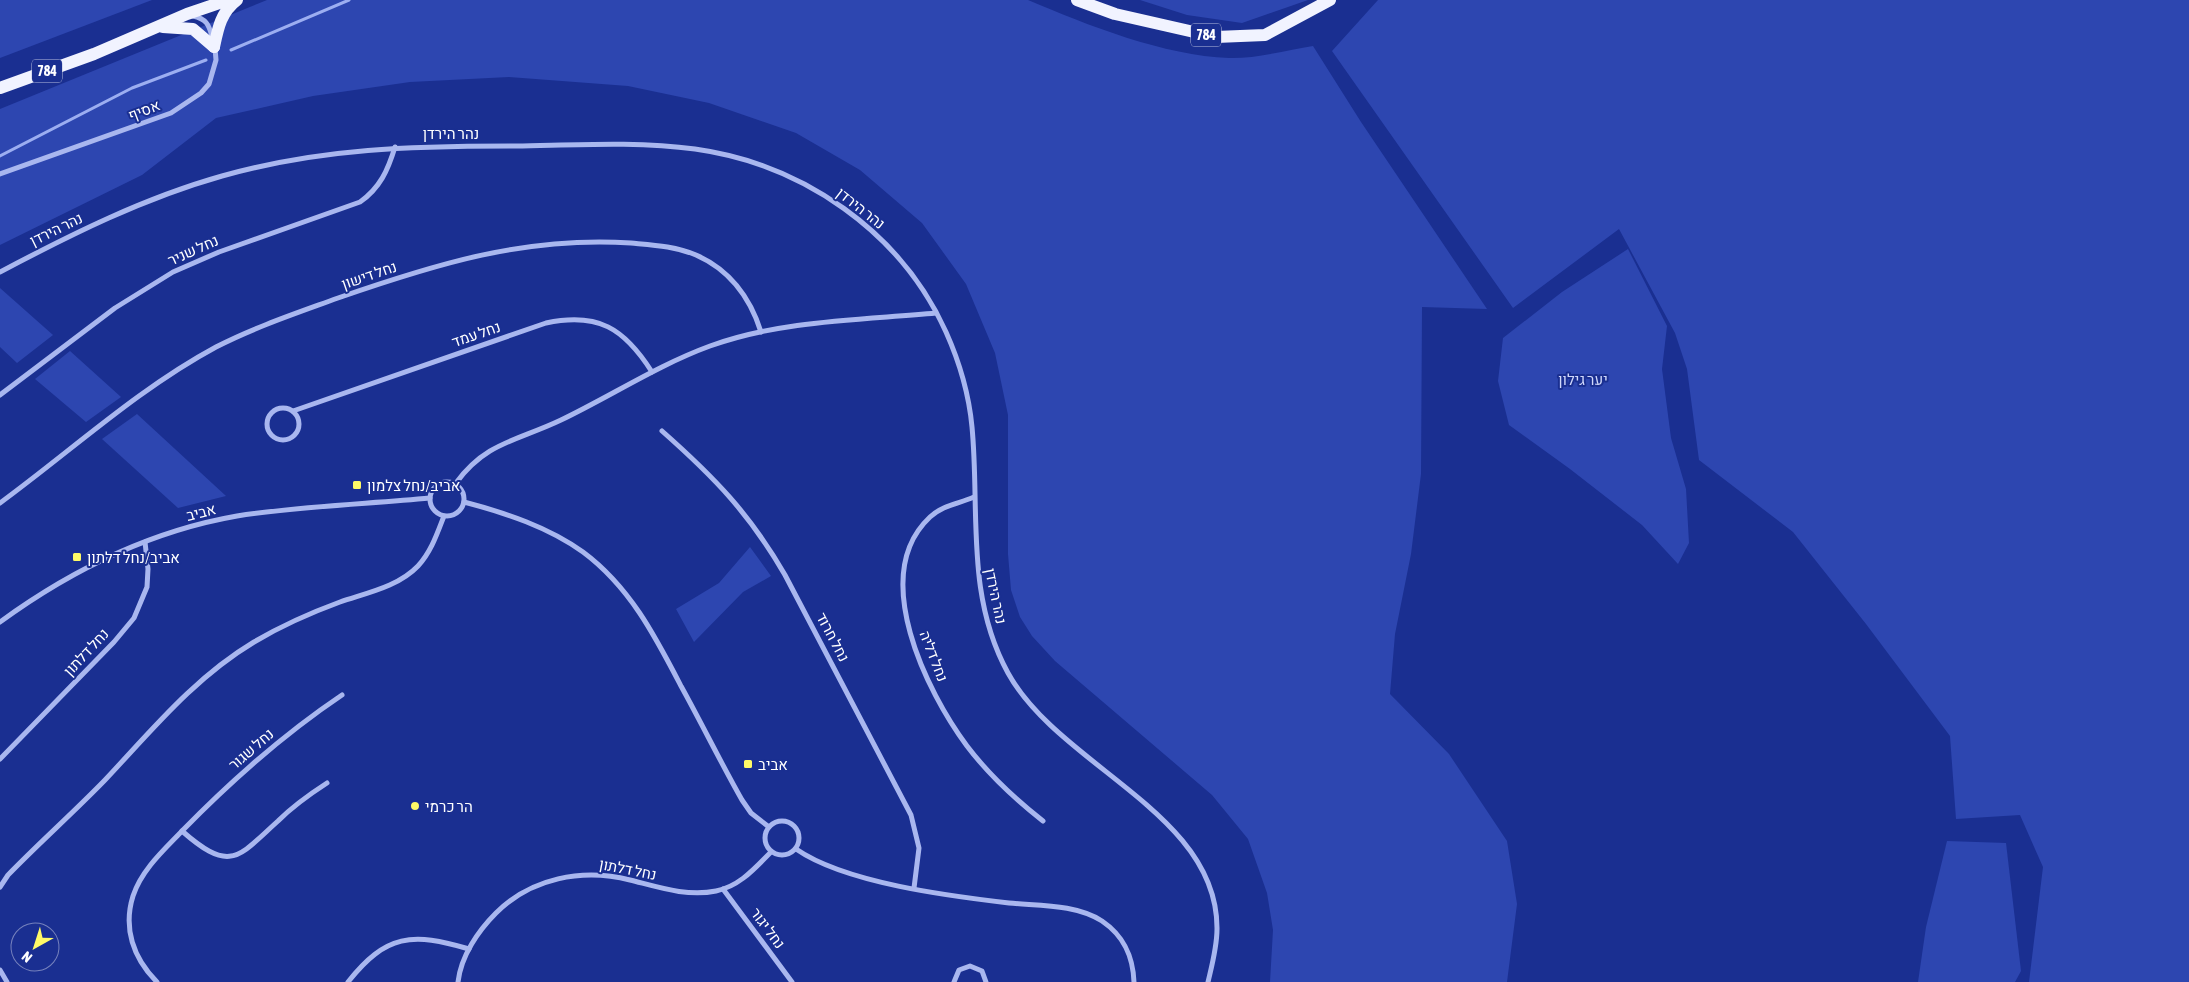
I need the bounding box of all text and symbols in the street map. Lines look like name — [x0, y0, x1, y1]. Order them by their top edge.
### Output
road number: 784 — [1191, 24, 1221, 46]
road number: 784 — [32, 59, 62, 82]
street label: אסיף — [126, 96, 162, 124]
street label: נהר הירדן — [423, 125, 479, 142]
street label: נהר הירדן — [833, 184, 889, 232]
street label: נהר הירדן — [27, 209, 85, 249]
street label: נחל שניר — [165, 231, 221, 269]
street label: נחל דישון — [339, 258, 399, 292]
street label: נחל עמד — [449, 318, 503, 350]
park label: יער גילון — [1558, 371, 1608, 388]
place label: אביב/נחל צלמון — [367, 477, 460, 494]
marker: אביב/נחל צלמון — [351, 479, 363, 491]
street label: אביב — [184, 500, 218, 524]
place label: אביב/נחל דלתון — [87, 549, 180, 566]
marker: אביב/נחל דלתון — [71, 551, 83, 563]
street label: נהר הירדן — [982, 567, 1010, 625]
street label: נחל חרוד — [813, 610, 853, 664]
street label: נחל דלתון — [60, 625, 112, 679]
street label: נחל דליה — [917, 628, 951, 684]
street label: נחל שגור — [225, 725, 277, 773]
place label: אביב — [758, 756, 788, 773]
marker: אביב — [742, 758, 754, 770]
place label: הר כרמי — [425, 798, 473, 815]
marker: הר כרמי — [409, 800, 421, 812]
street label: נחל דלתון — [598, 855, 658, 883]
street label: נחל יגור — [747, 904, 789, 952]
north arrow — [10, 922, 60, 972]
text: N — [19, 948, 35, 966]

